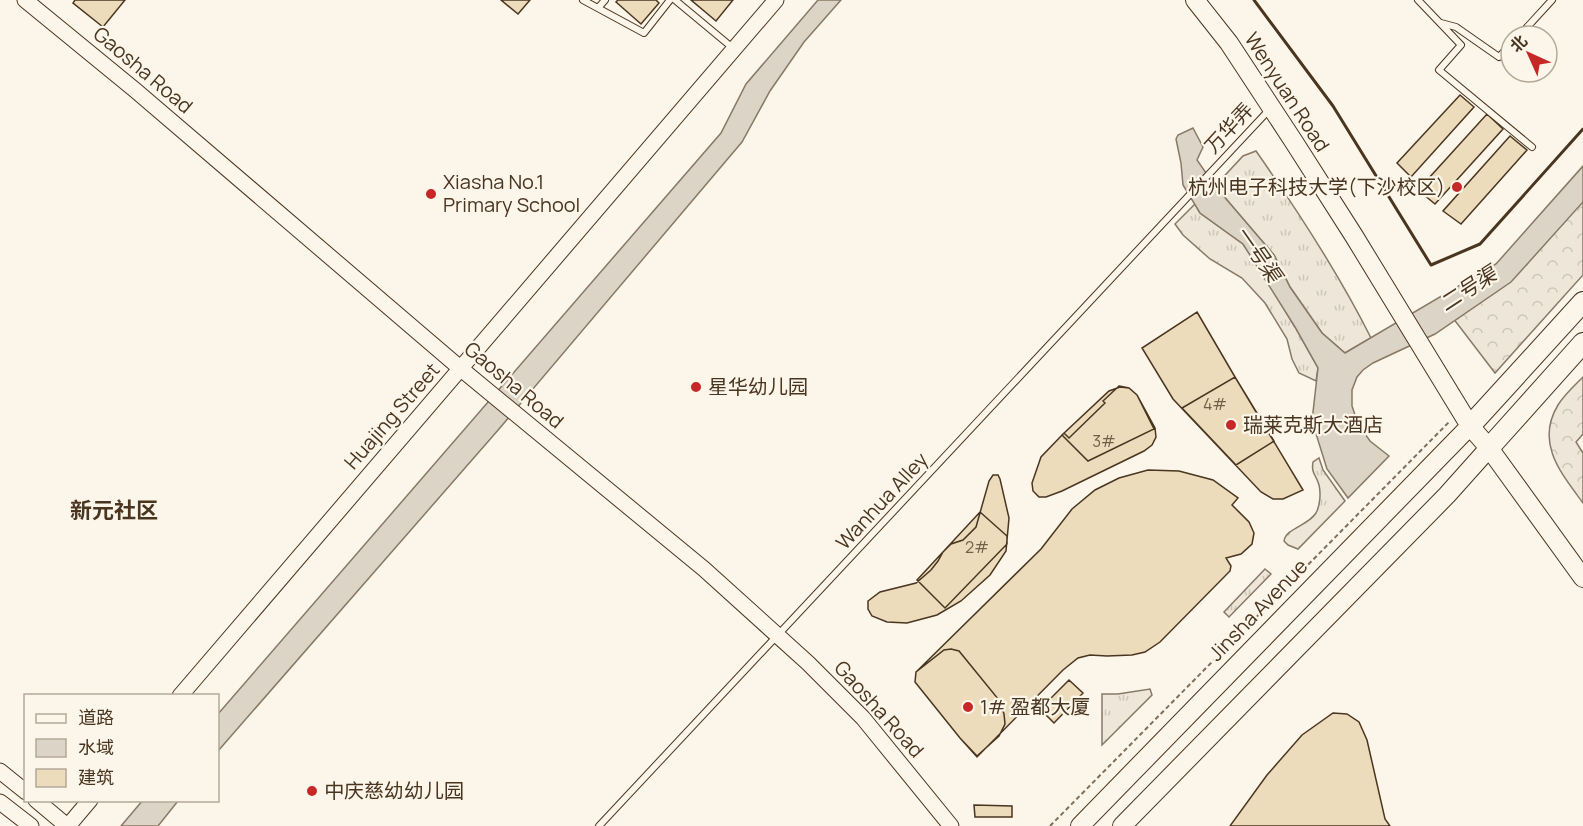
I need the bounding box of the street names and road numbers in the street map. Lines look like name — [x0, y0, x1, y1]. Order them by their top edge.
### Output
street label: Gaosha Road — [88, 20, 199, 119]
street label: Wenyuan Road — [1239, 27, 1336, 157]
street label: 万华弄 — [1198, 97, 1259, 159]
street label: Gaosha Road — [459, 335, 570, 434]
street label: Huajing Street — [338, 357, 445, 475]
street label: Wanhua Alley — [830, 446, 934, 555]
street label: Jinsha Avenue — [1202, 553, 1313, 666]
street label: Gaosha Road — [829, 654, 930, 763]

